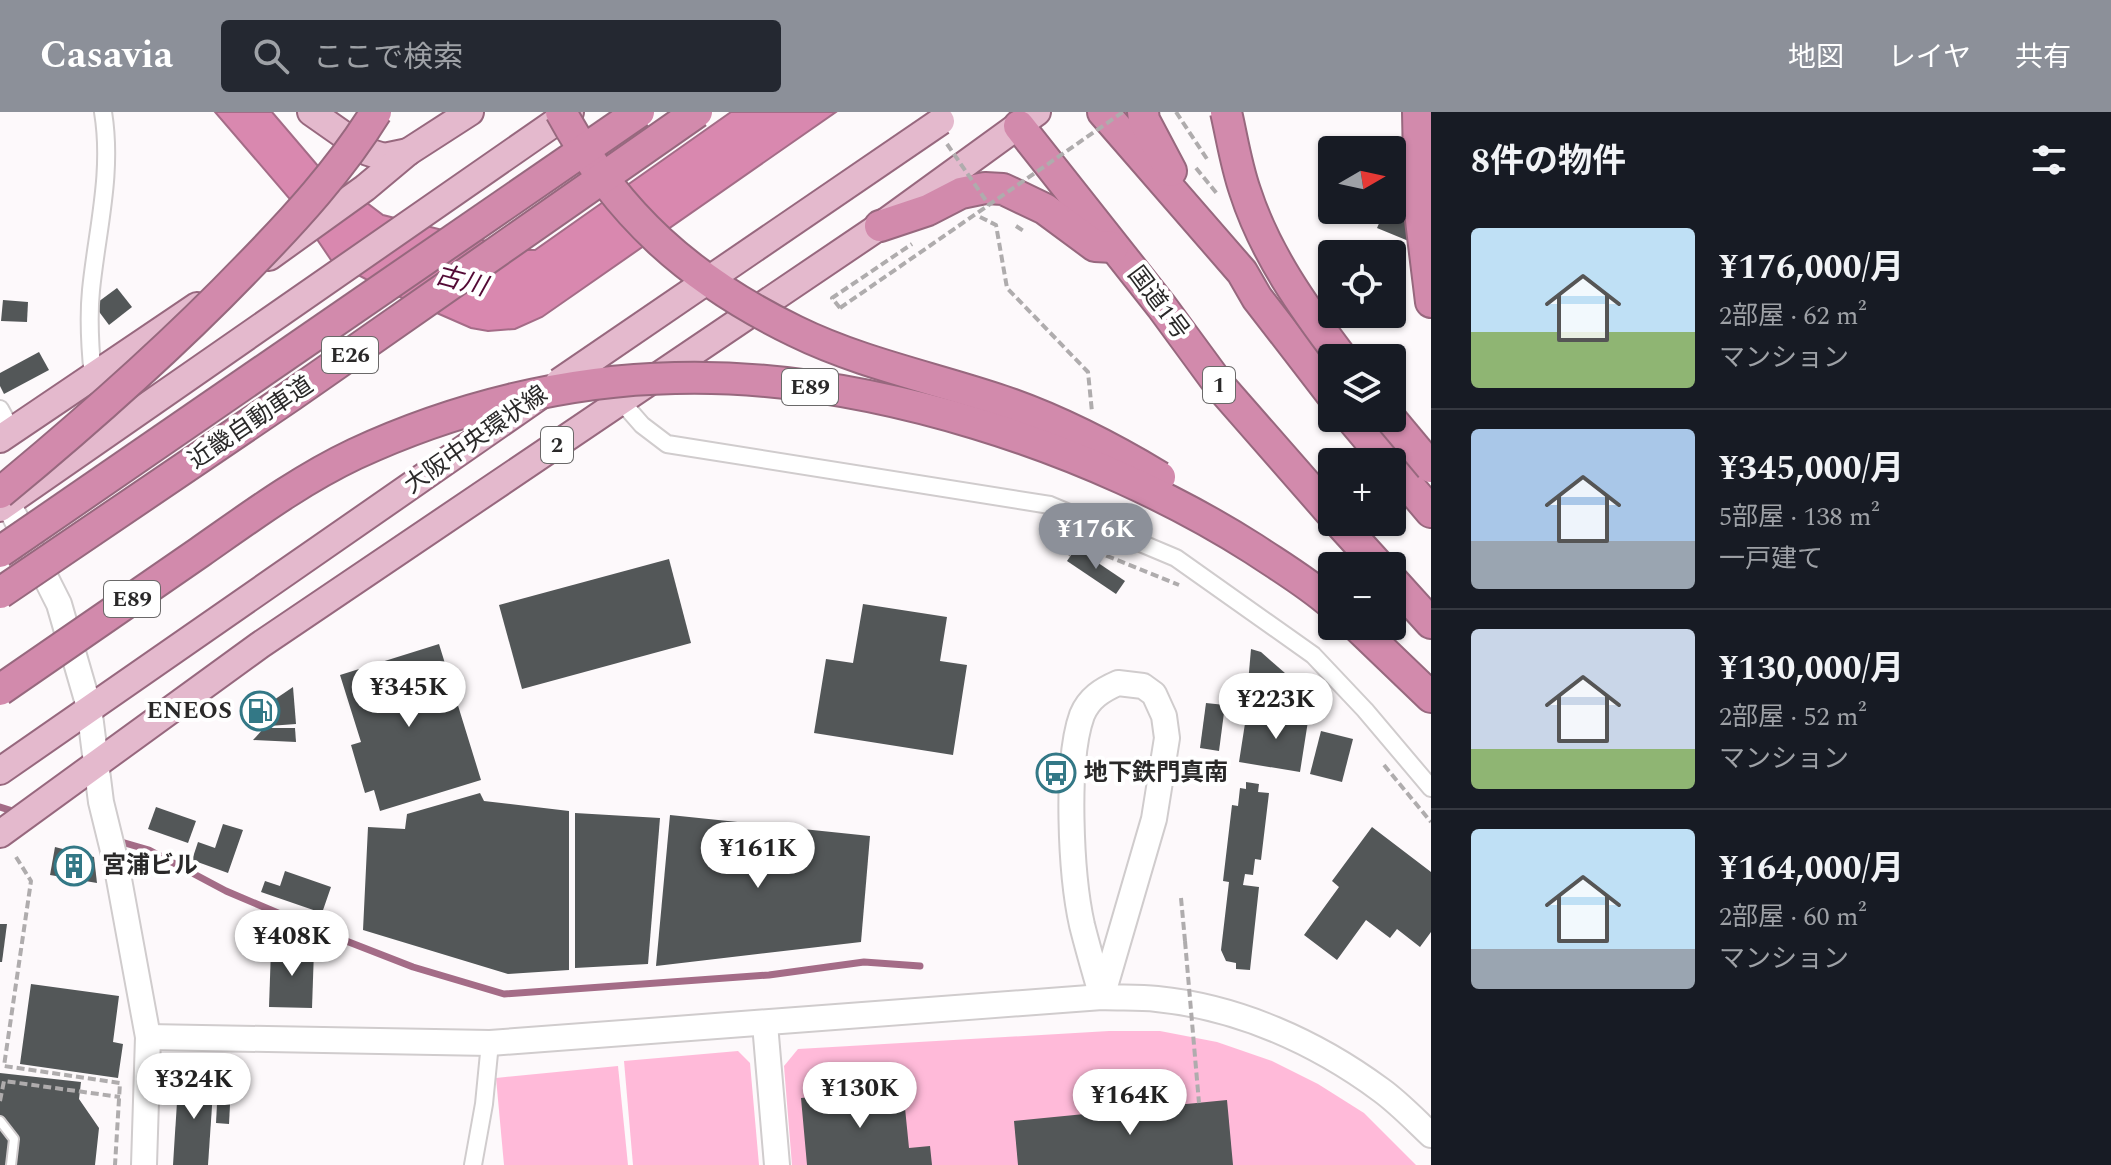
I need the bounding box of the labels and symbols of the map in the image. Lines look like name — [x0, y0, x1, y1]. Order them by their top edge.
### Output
north arrow — [1318, 136, 1406, 224]
water label: 古川 — [431, 255, 494, 308]
street label: 国道1号 — [1118, 259, 1198, 347]
road number: E26 — [322, 337, 378, 373]
road number: 1 — [1203, 367, 1235, 403]
street label: 近畿自動車道 — [181, 368, 321, 478]
road number: E89 — [782, 369, 838, 405]
street label: 大阪中央環状線 — [397, 377, 555, 503]
road number: 2 — [541, 427, 573, 463]
pin: ¥176K — [1040, 503, 1152, 571]
road number: E89 — [104, 581, 160, 617]
pin: ¥345K — [353, 661, 465, 729]
pin: ¥223K — [1220, 673, 1332, 741]
fuel station icon: ENEOS — [239, 690, 281, 732]
place label: ENEOS — [147, 693, 232, 729]
bus stop icon: 地下鉄門真南 — [1035, 752, 1077, 794]
place label: 地下鉄門真南 — [1084, 755, 1228, 791]
pin: ¥161K — [702, 822, 814, 890]
building icon: 宮浦ビル — [53, 845, 95, 887]
place label: 宮浦ビル — [102, 848, 198, 884]
pin: ¥408K — [236, 910, 348, 978]
pin: ¥324K — [138, 1053, 250, 1121]
pin: ¥130K — [804, 1062, 916, 1130]
pin: ¥164K — [1074, 1069, 1186, 1137]

